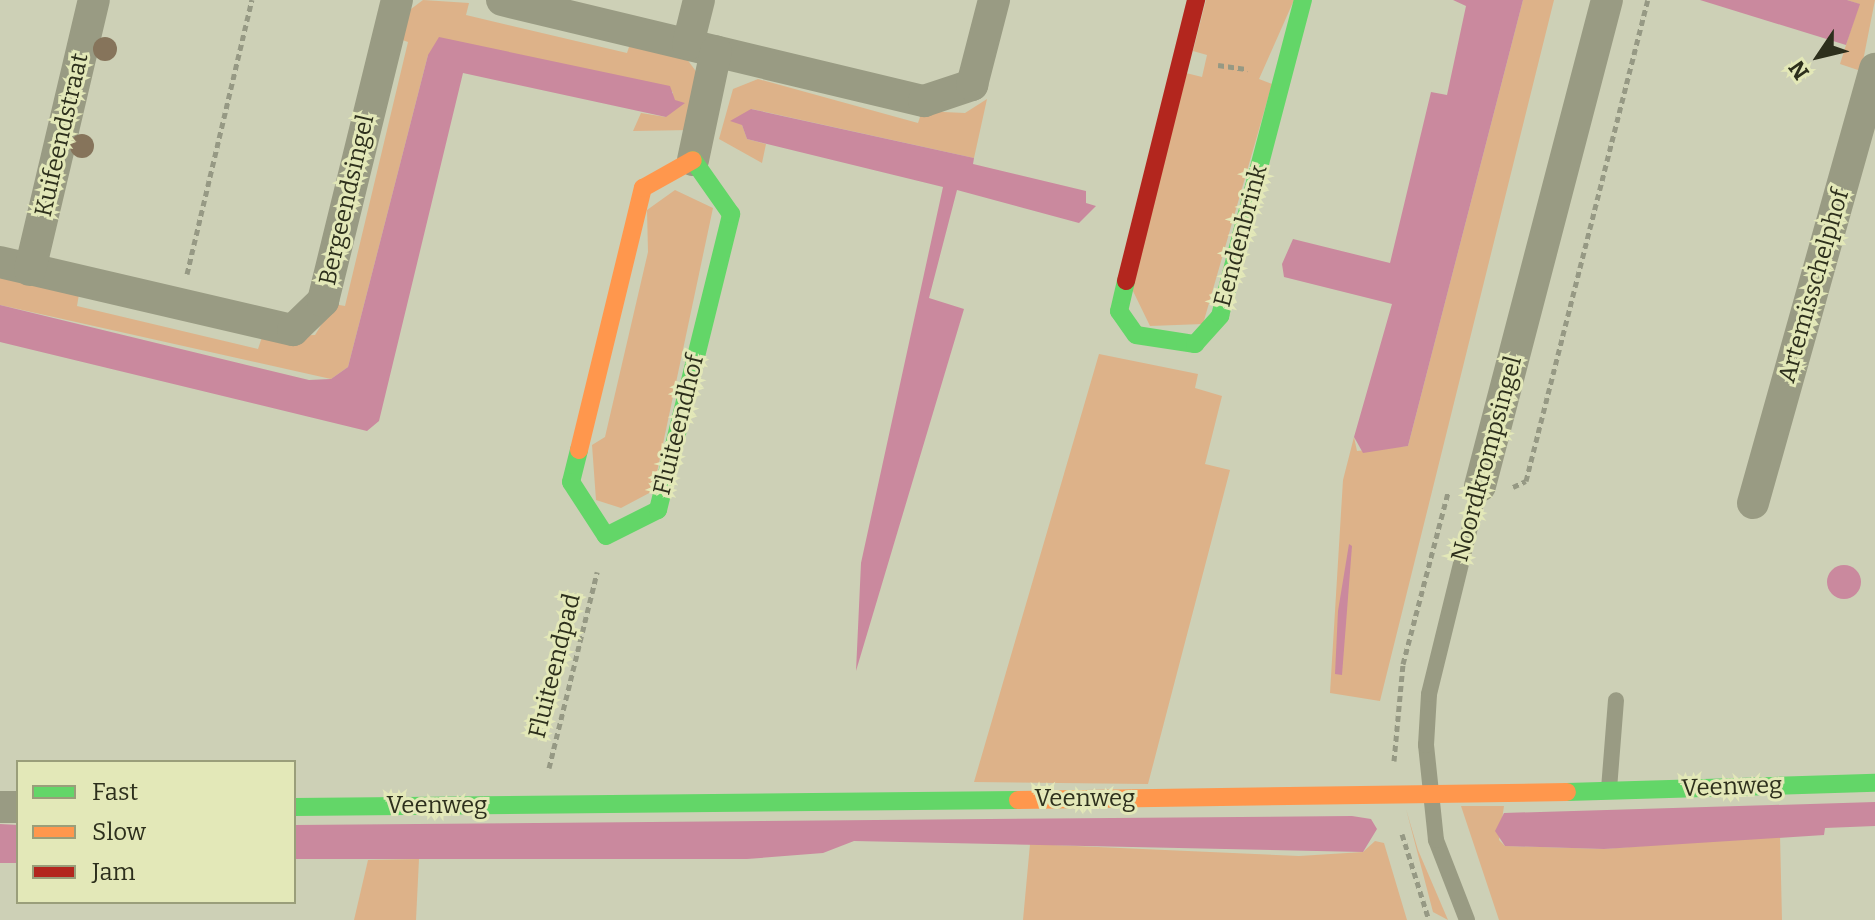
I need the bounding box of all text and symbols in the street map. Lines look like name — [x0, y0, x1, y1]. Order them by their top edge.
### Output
north arrow — [1779, 16, 1859, 96]
street label: Kuifeendstraat — [29, 50, 95, 220]
text: N — [1783, 55, 1815, 85]
street label: Bergeendsingel — [313, 112, 381, 288]
street label: Eendenbrink — [1208, 162, 1274, 310]
street label: Artemisschelphof — [1773, 186, 1855, 386]
street label: Fluiteendhof — [648, 352, 710, 498]
street label: Noordkrompsingel — [1446, 353, 1528, 565]
street label: Fluiteendpad — [523, 591, 587, 741]
legend — [16, 760, 296, 904]
street label: Veenweg — [1681, 771, 1783, 803]
text: Fast — [92, 778, 138, 806]
street label: Veenweg — [1034, 785, 1136, 813]
street label: Veenweg — [386, 792, 488, 820]
text: Slow — [92, 818, 146, 846]
text: Jam — [92, 858, 135, 886]

